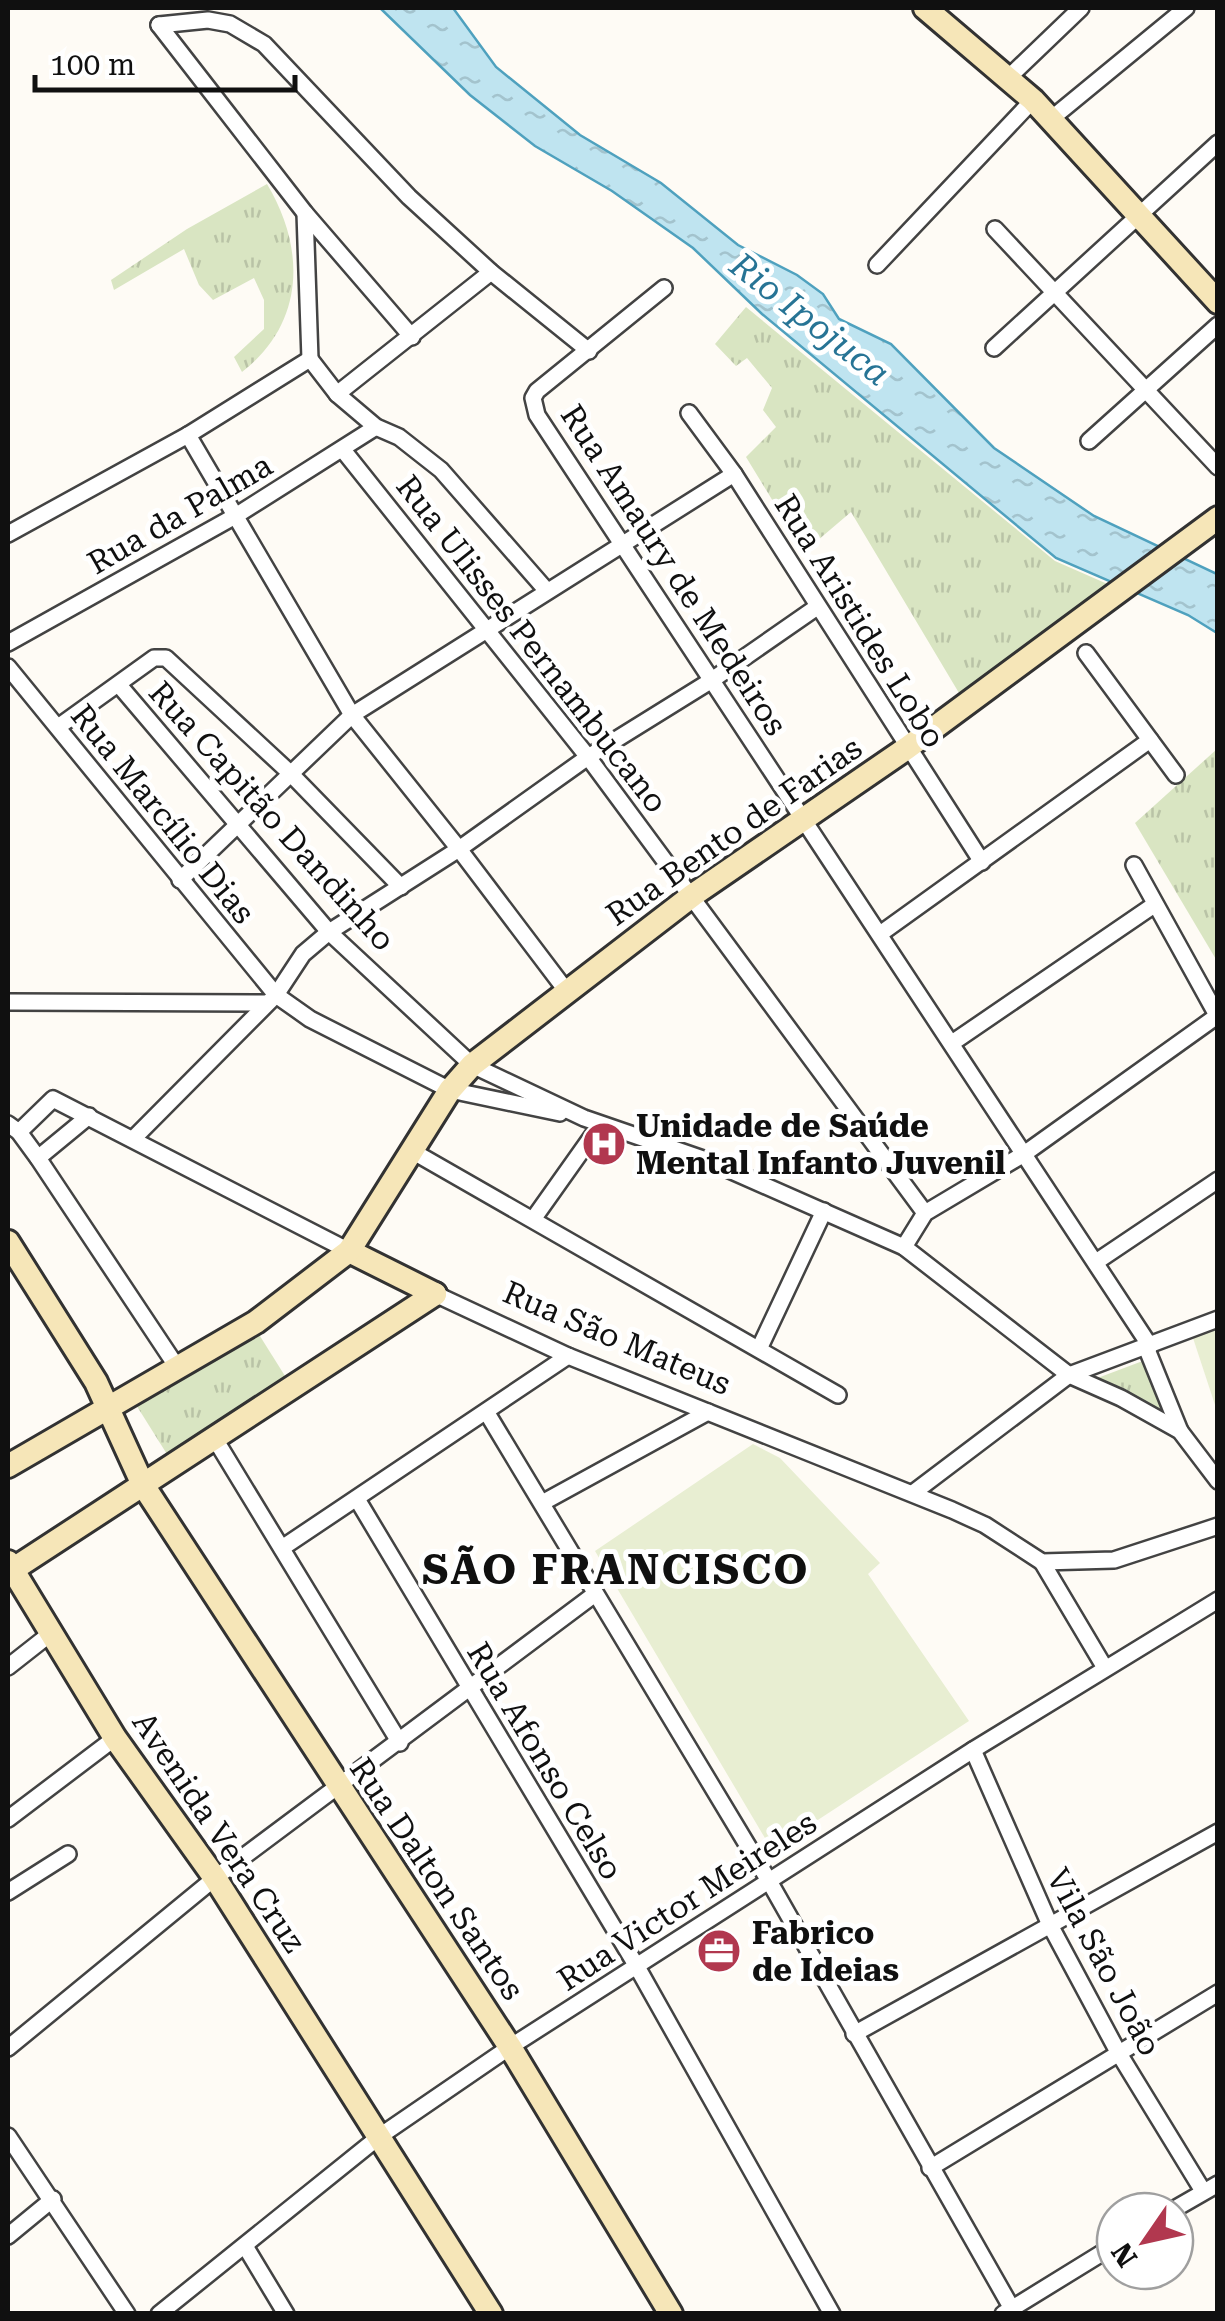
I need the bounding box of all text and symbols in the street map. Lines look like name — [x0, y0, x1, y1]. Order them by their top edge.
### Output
scale bar — [35, 30, 295, 92]
text: 100 m — [50, 47, 135, 82]
water label: Rio Ipojuca — [721, 244, 897, 394]
street label: Rua Amaury de Medeiros — [553, 398, 795, 742]
street label: Rua da Palma — [81, 446, 279, 582]
street label: Rua Ulisses Pernambucano — [389, 468, 675, 820]
street label: Rua Aristides Lobo — [767, 487, 953, 755]
street label: Rua Capitão Dandinho — [141, 674, 403, 958]
street label: Rua Marcílio Dias — [63, 697, 263, 931]
street label: Rua Bento de Farias — [599, 728, 869, 934]
place label: Unidade de Saúde Mental Infanto Juvenil — [636, 1107, 1006, 1182]
hospital icon: Unidade de Saúde Mental Infanto Juvenil — [581, 1121, 627, 1167]
street label: Rua São Mateus — [498, 1273, 736, 1403]
district label: SÃO FRANCISCO — [422, 1545, 810, 1594]
street label: Rua Afonso Celso — [459, 1636, 631, 1886]
street label: Avenida Vera Cruz — [125, 1705, 313, 1959]
street label: Rua Dalton Santos — [342, 1751, 532, 2007]
street label: Rua Victor Meireles — [551, 1803, 823, 1999]
street label: Vila São João — [1039, 1862, 1169, 2062]
place label: Fabrico de Ideias — [752, 1914, 899, 1989]
office icon: Fabrico de Ideias — [696, 1928, 742, 1974]
north arrow — [1095, 2191, 1195, 2291]
text: N — [1105, 2237, 1144, 2273]

